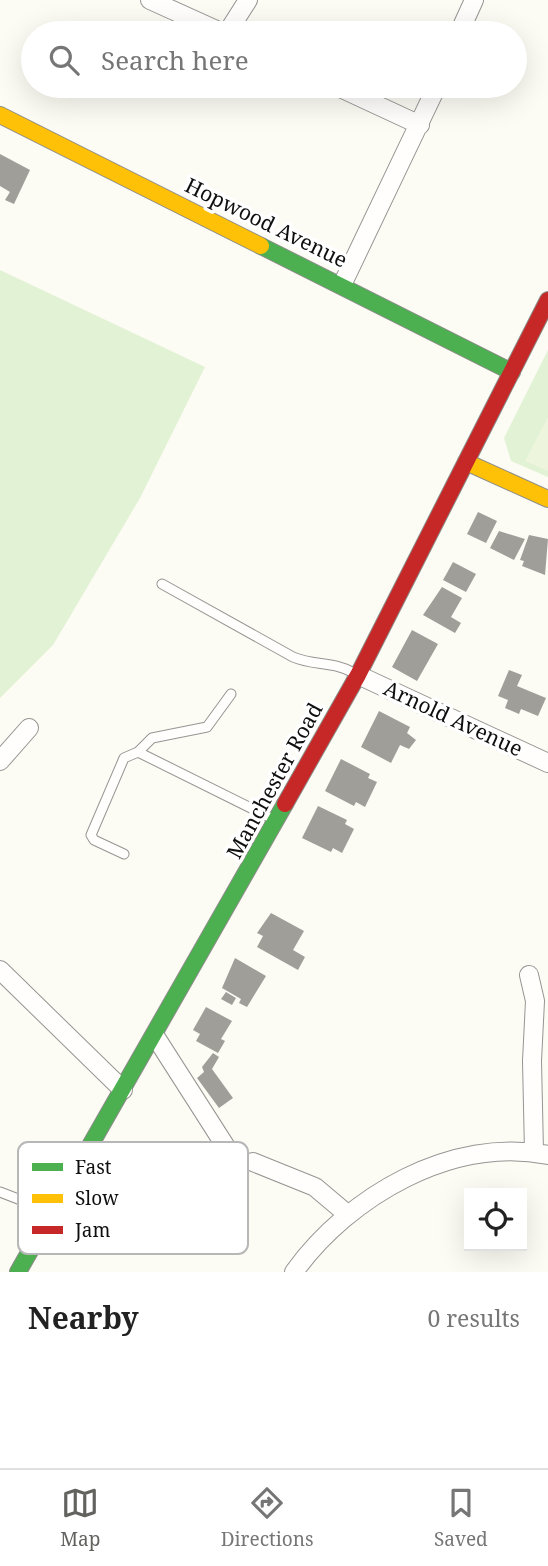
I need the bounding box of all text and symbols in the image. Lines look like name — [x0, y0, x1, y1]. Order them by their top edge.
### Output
search box — [21, 21, 527, 98]
icon: search — [45, 41, 83, 79]
text: Search here — [101, 42, 249, 78]
street label: Hopwood Avenue — [181, 171, 352, 274]
street label: Arnold Avenue — [379, 674, 527, 763]
street label: Manchester Road — [220, 698, 329, 863]
legend — [18, 1142, 248, 1254]
text: Fast — [75, 1154, 112, 1180]
text: Slow — [75, 1185, 119, 1211]
map controls — [464, 1188, 527, 1251]
button: locate — [464, 1188, 527, 1251]
text: Jam — [74, 1217, 110, 1243]
text: Nearby — [28, 1297, 139, 1338]
text: 0 results — [427, 1302, 520, 1334]
tab: Map — [60, 1484, 100, 1552]
tab: Directions — [221, 1484, 314, 1552]
tab: Saved — [434, 1484, 488, 1552]

